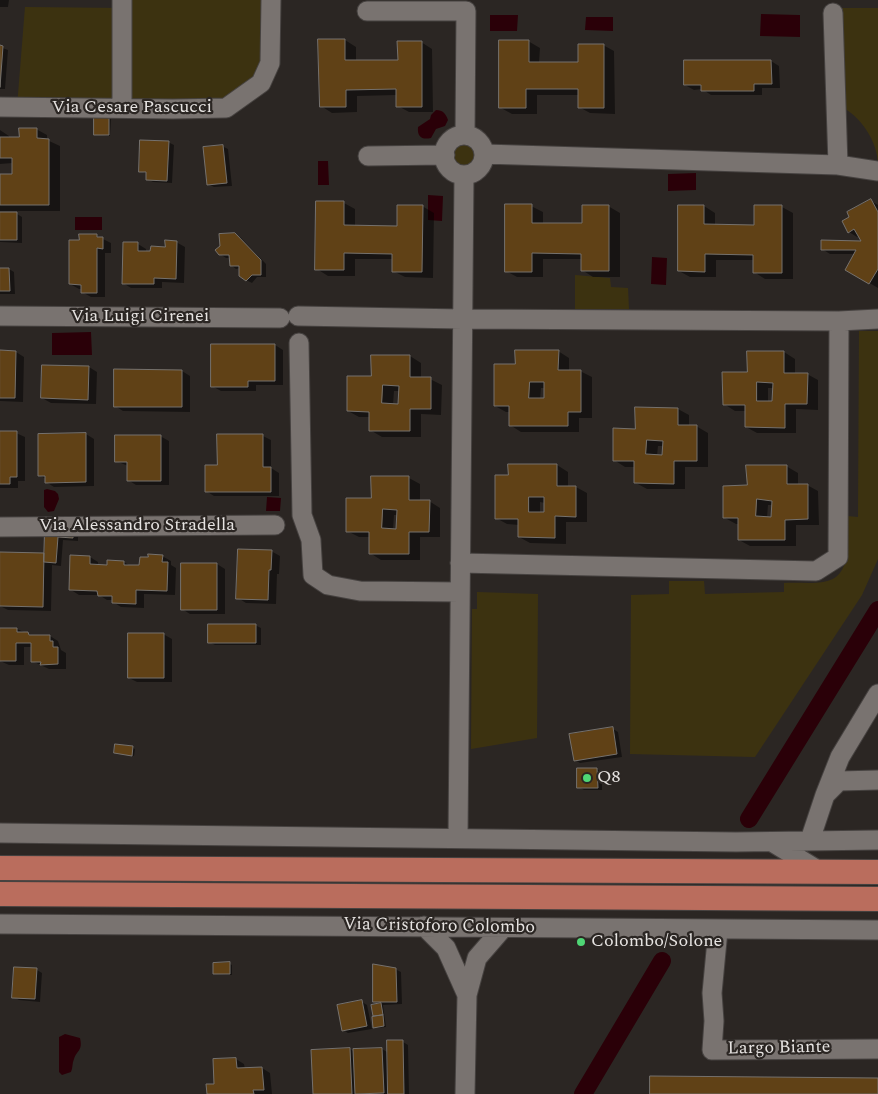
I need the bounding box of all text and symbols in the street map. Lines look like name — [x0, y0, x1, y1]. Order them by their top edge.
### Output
street label: Via Cesare Pascucci — [52, 97, 212, 119]
street label: Via Luigi Cirenei — [71, 306, 209, 328]
street label: Via Alessandro Stradella — [39, 515, 235, 537]
place label: Q8 — [597, 767, 621, 789]
marker: Q8 — [581, 772, 593, 784]
street label: Via Cristoforo Colombo — [343, 915, 535, 939]
place label: Colombo/Solone — [591, 931, 722, 953]
marker: Colombo/Solone — [575, 936, 587, 948]
street label: Largo Biante — [727, 1037, 831, 1061]

